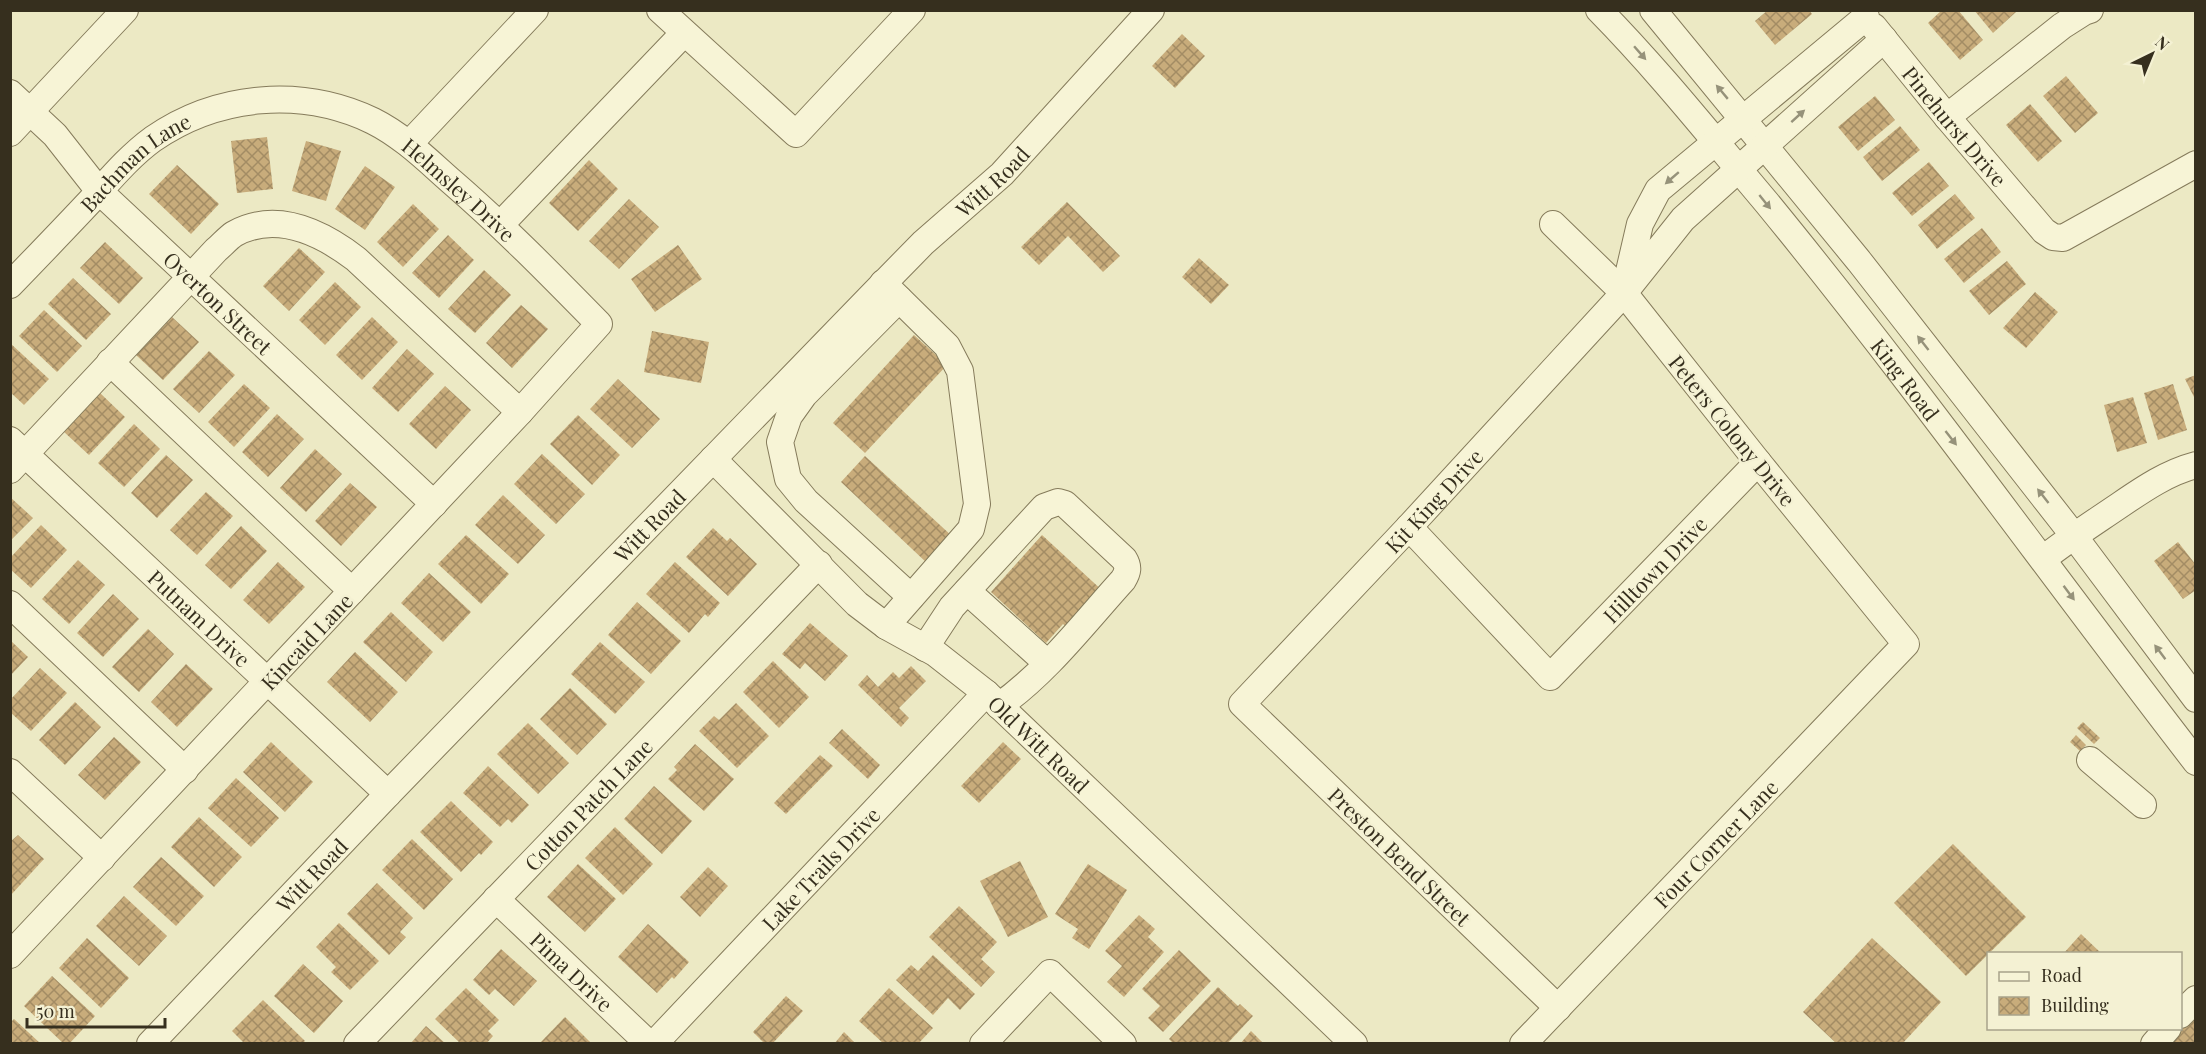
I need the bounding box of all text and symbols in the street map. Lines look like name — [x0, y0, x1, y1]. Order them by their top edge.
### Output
north arrow — [2122, 24, 2182, 84]
text: N — [2151, 31, 2174, 55]
one-way arrow — [1633, 45, 1646, 60]
street label: Pinehurst Drive — [1897, 60, 2014, 192]
one-way arrow — [1716, 85, 1728, 100]
street label: Bachman Lane — [73, 106, 195, 218]
one-way arrow — [1790, 109, 1805, 123]
street label: Helmsley Drive — [397, 131, 522, 247]
street label: Witt Road — [949, 140, 1035, 223]
one-way arrow — [1665, 171, 1680, 184]
one-way arrow — [1759, 194, 1772, 210]
street label: Overton Street — [158, 245, 279, 360]
street label: King Road — [1865, 332, 1946, 426]
one-way arrow — [1917, 335, 1929, 350]
street label: Peters Colony Drive — [1663, 349, 1803, 511]
one-way arrow — [1944, 430, 1957, 446]
street label: Kit King Drive — [1378, 442, 1489, 558]
street label: Witt Road — [606, 482, 691, 568]
one-way arrow — [2036, 488, 2049, 504]
street label: Hilltown Drive — [1596, 510, 1713, 629]
street label: Putnam Drive — [143, 563, 257, 672]
one-way arrow — [2063, 584, 2075, 600]
street label: Kincaid Lane — [254, 587, 358, 695]
one-way arrow — [2155, 644, 2167, 659]
street label: Old Witt Road — [983, 689, 1096, 798]
street label: Cotton Patch Lane — [518, 732, 658, 876]
street label: Four Corner Lane — [1647, 773, 1783, 914]
street label: Preston Bend Street — [1323, 781, 1478, 932]
street label: Lake Trails Drive — [755, 800, 886, 936]
street label: Witt Road — [269, 832, 353, 918]
street label: Pima Drive — [525, 925, 620, 1017]
legend — [1987, 952, 2182, 1030]
text: Road — [2041, 963, 2082, 987]
scale bar — [27, 991, 165, 1029]
text: Building — [2041, 993, 2109, 1017]
text: 50 m — [36, 999, 75, 1023]

